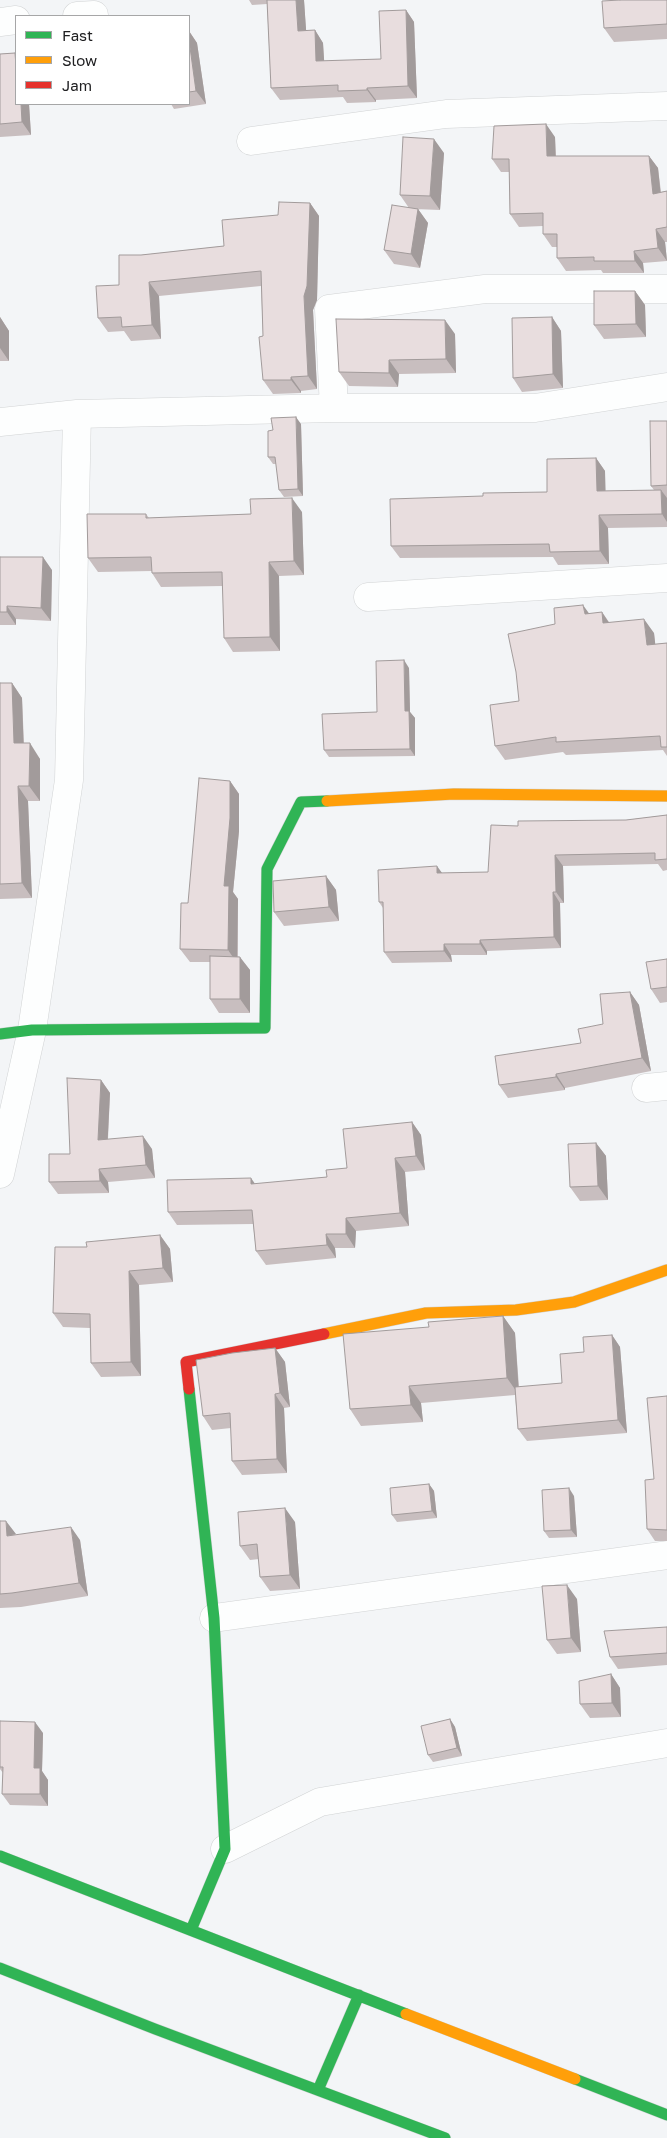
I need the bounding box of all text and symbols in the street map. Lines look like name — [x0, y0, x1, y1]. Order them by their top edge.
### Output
legend — [15, 15, 190, 105]
text: Fast — [62, 26, 93, 44]
text: Slow — [62, 51, 97, 69]
text: Jam — [62, 76, 92, 94]

